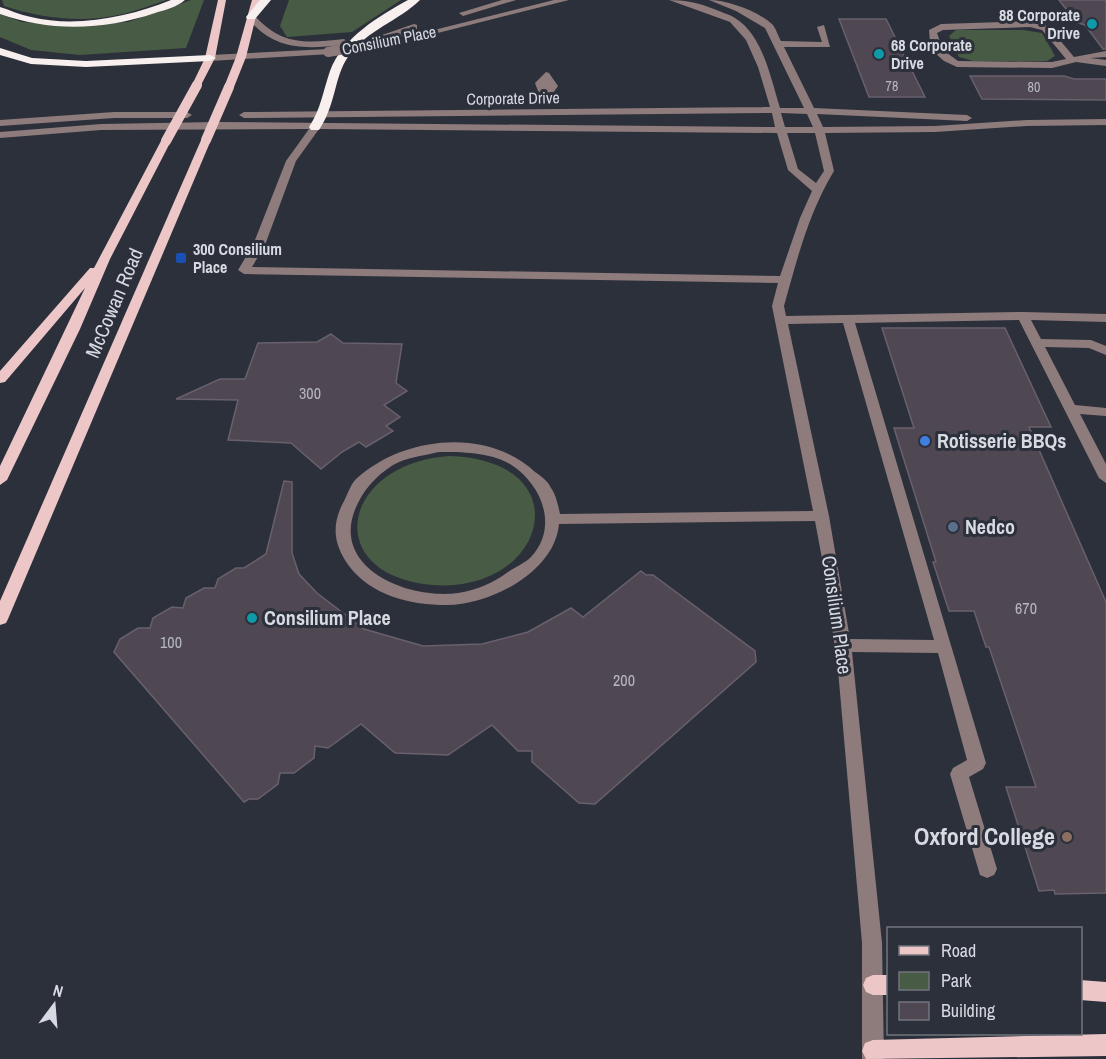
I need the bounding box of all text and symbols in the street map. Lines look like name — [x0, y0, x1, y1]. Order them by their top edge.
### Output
place label: 88 Corporate Drive — [999, 4, 1080, 44]
marker: 88 Corporate Drive — [1085, 17, 1099, 31]
street label: Consilium Place — [340, 20, 438, 60]
place label: 68 Corporate Drive — [891, 34, 972, 74]
marker: 68 Corporate Drive — [872, 47, 886, 61]
house number: 78 — [886, 77, 898, 95]
house number: 80 — [1028, 78, 1040, 96]
street label: Corporate Drive — [466, 86, 560, 110]
place label: 300 Consilium Place — [193, 238, 282, 278]
street label: McCowan Road — [78, 244, 149, 362]
marker: 300 Consilium Place — [174, 251, 188, 265]
house number: 300 — [299, 382, 321, 404]
place label: Rotisserie BBQs — [937, 427, 1066, 454]
marker: Rotisserie BBQs — [918, 434, 932, 448]
place label: Nedco — [965, 513, 1015, 540]
marker: Nedco — [946, 520, 960, 534]
street label: Consilium Place — [816, 554, 859, 676]
house number: 670 — [1015, 597, 1037, 619]
place label: Consilium Place — [264, 604, 391, 631]
marker: Consilium Place — [245, 611, 259, 625]
house number: 100 — [160, 631, 182, 653]
house number: 200 — [613, 669, 635, 691]
place label: Oxford College — [914, 820, 1055, 852]
marker: Oxford College — [1060, 830, 1074, 844]
legend — [887, 927, 1082, 1035]
text: Road — [941, 938, 976, 963]
text: Park — [941, 968, 972, 993]
north arrow — [24, 975, 84, 1035]
text: N — [51, 979, 66, 1002]
text: Building — [941, 998, 996, 1023]

